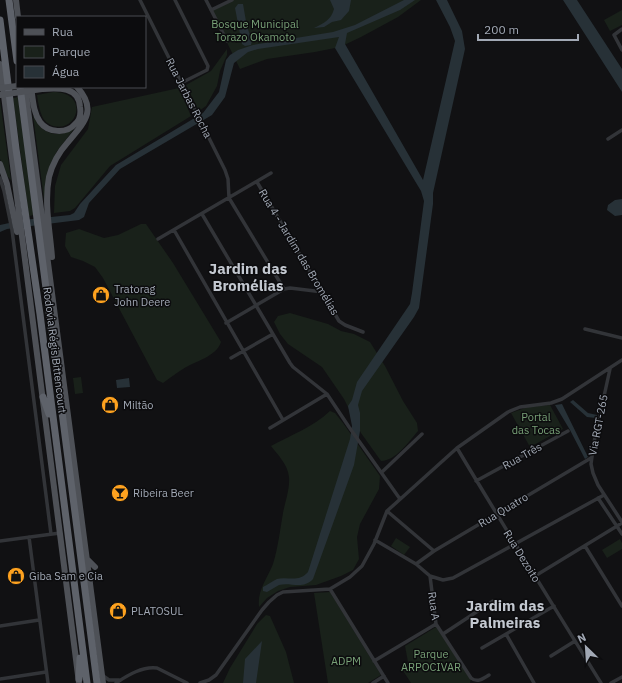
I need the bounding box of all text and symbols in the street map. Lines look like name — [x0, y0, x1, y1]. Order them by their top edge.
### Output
legend — [16, 16, 146, 88]
scale bar — [478, 16, 578, 42]
park label: Bosque Municipal Torazo Okamoto — [211, 17, 299, 44]
text: 200 m — [484, 22, 519, 37]
text: Rua — [52, 24, 73, 39]
text: Parque — [52, 44, 91, 59]
street label: Rua Jarbas Rocha — [163, 56, 215, 141]
text: Água — [52, 64, 80, 79]
street label: Rua 4 - Jardim das Bromélias — [256, 186, 342, 318]
district label: Jardim das Bromélias — [209, 259, 288, 295]
place label: Tratorag John Deere — [114, 282, 170, 309]
shop icon: Tratorag John Deere — [91, 285, 111, 305]
street label: Rodovia Régis Bittencourt — [40, 286, 70, 414]
street label: Via RGT-265 — [585, 393, 611, 457]
shop icon: Miltão — [100, 395, 120, 415]
place label: Miltão — [123, 398, 154, 412]
park label: Portal das Tocas — [512, 410, 560, 437]
street label: Rua Três — [500, 439, 544, 473]
bar icon: Ribeira Beer — [110, 483, 130, 503]
place label: Ribeira Beer — [133, 486, 194, 500]
street label: Rua Quatro — [476, 490, 530, 530]
street label: Rua Dezoito — [500, 527, 544, 585]
shop icon: Giba Sam e Cia — [6, 566, 26, 586]
place label: Giba Sam e Cia — [29, 569, 103, 583]
street label: Rua A — [425, 591, 443, 621]
district label: Jardim das Palmeiras — [466, 596, 545, 632]
shop icon: PLATOSUL — [108, 601, 128, 621]
place label: PLATOSUL — [131, 604, 183, 618]
north arrow — [566, 627, 606, 667]
text: N — [575, 630, 588, 646]
park label: Parque ARPOCIVAR — [401, 647, 461, 674]
park label: ADPM — [331, 654, 361, 668]

